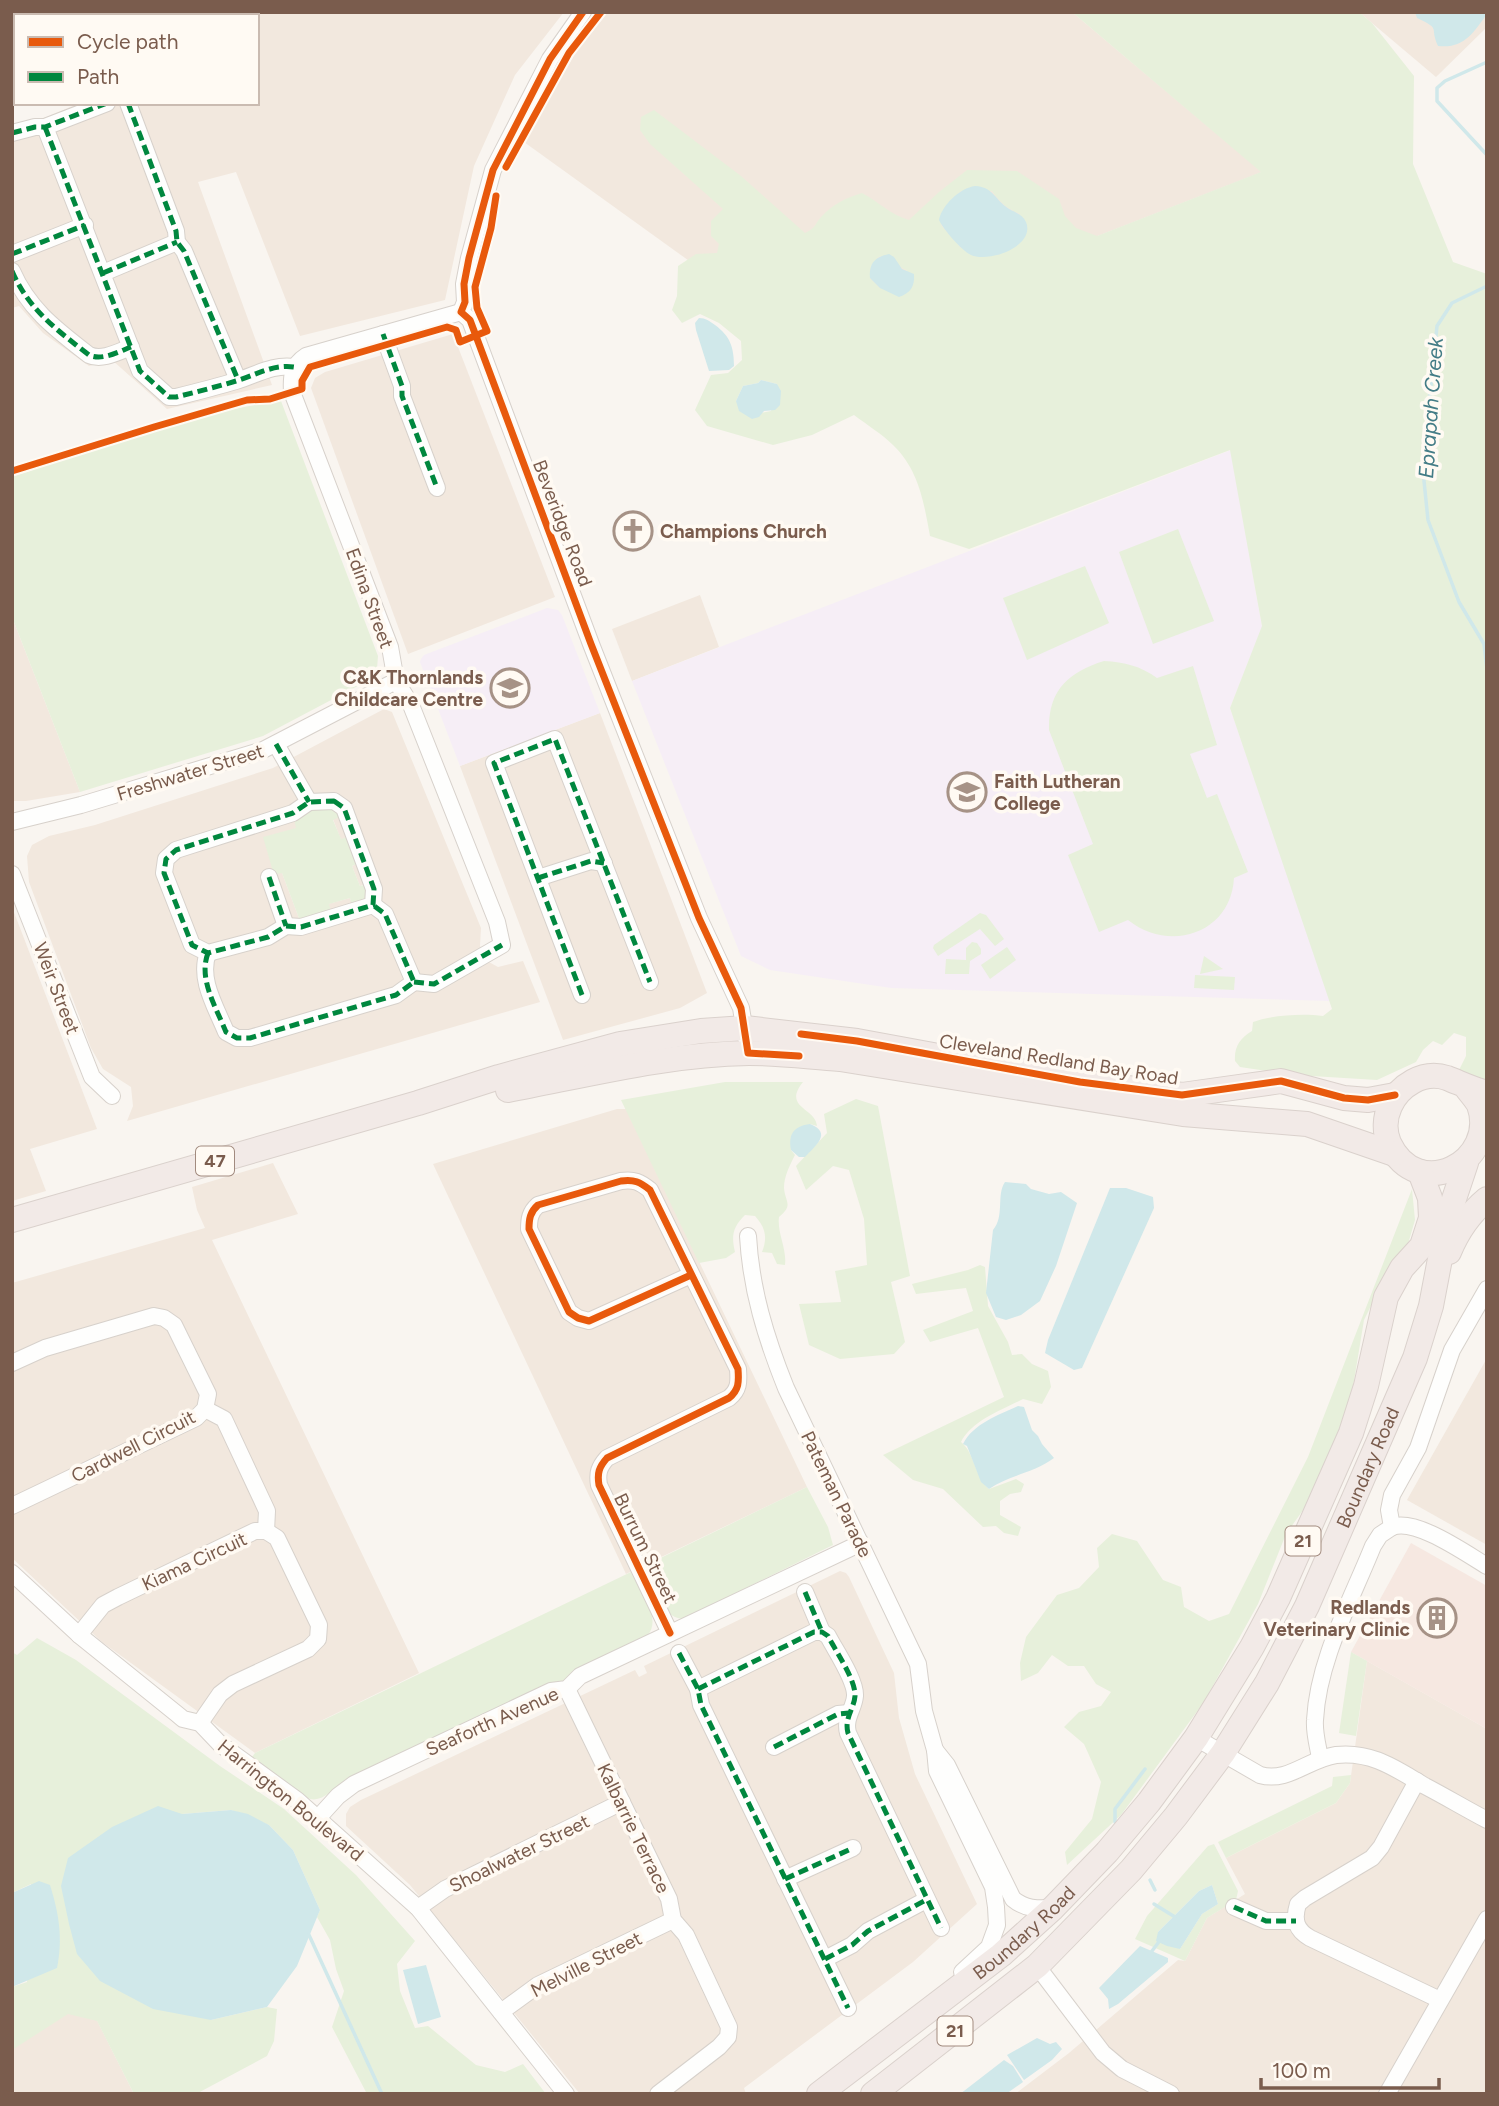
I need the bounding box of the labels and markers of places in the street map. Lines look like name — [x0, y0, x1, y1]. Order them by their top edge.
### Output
church icon: Champions Church — [612, 510, 654, 552]
place label: Champions Church — [660, 520, 827, 543]
place label: C&K Thornlands Childcare Centre — [334, 666, 483, 711]
school or university icon: C&K Thornlands Childcare Centre — [489, 667, 531, 709]
place label: Faith Lutheran College — [994, 770, 1121, 815]
school or university icon: Faith Lutheran College — [946, 771, 988, 813]
place label: Redlands Veterinary Clinic — [1263, 1596, 1410, 1641]
building icon: Redlands Veterinary Clinic — [1416, 1597, 1458, 1639]

